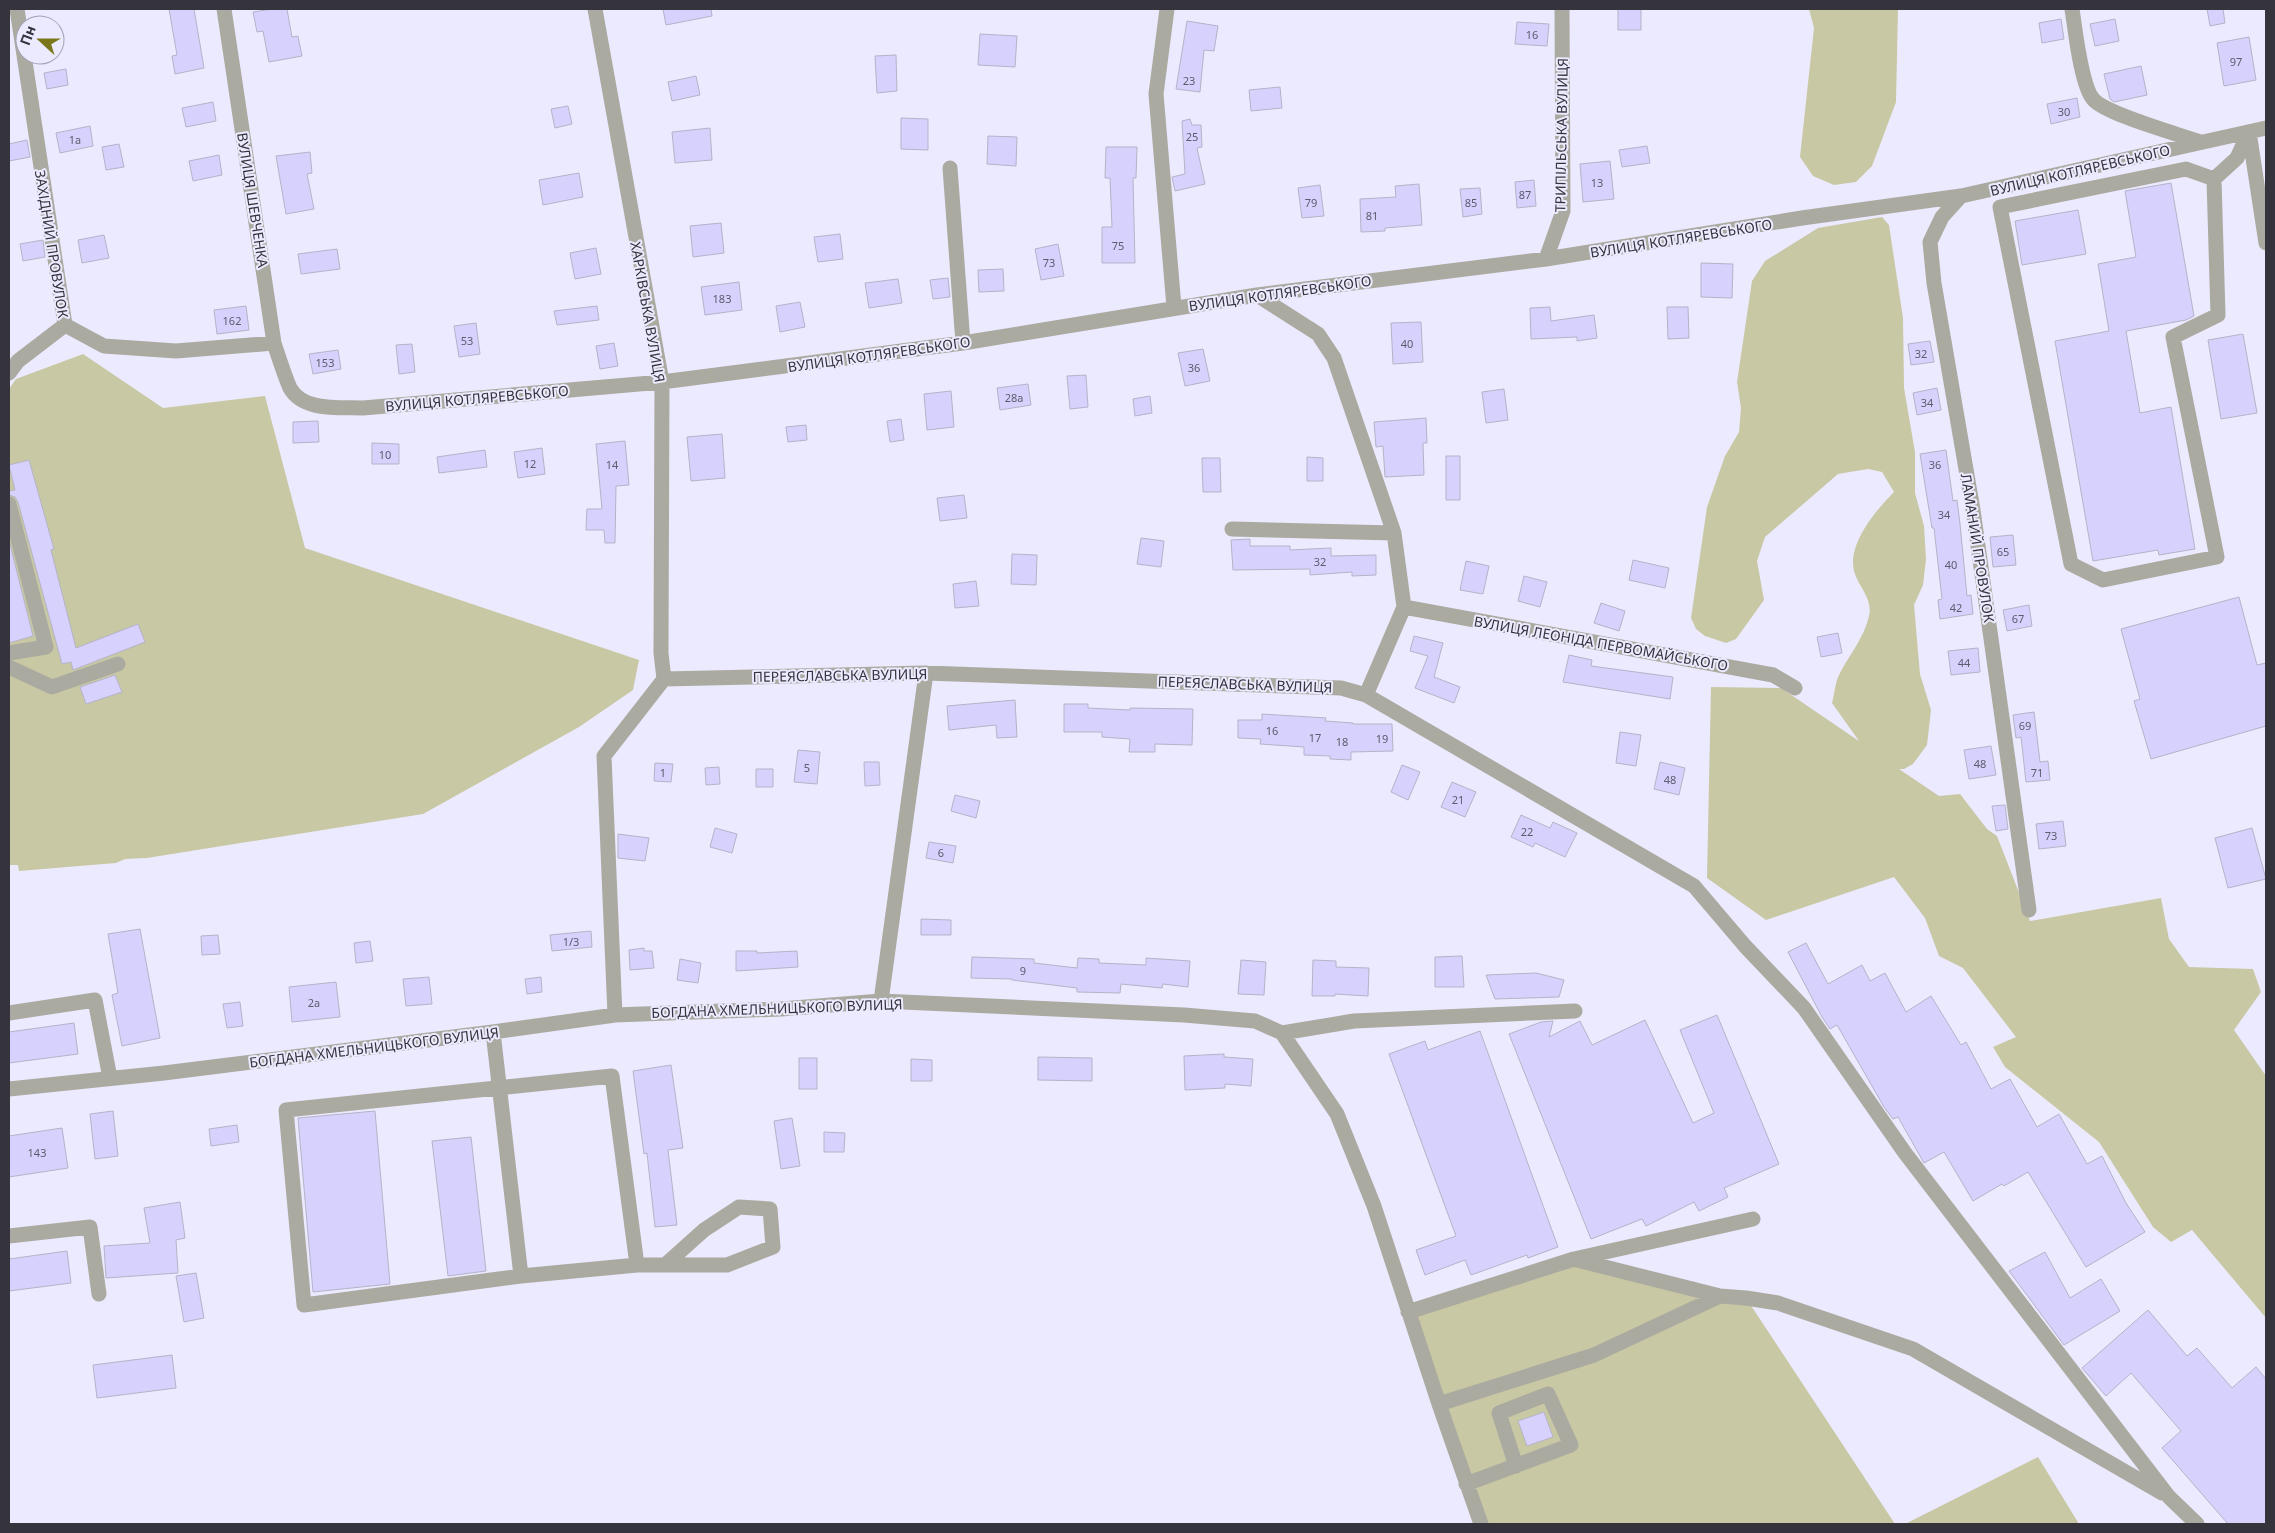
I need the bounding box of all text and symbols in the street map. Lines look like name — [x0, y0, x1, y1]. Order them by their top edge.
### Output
north arrow — [15, 15, 65, 65]
text: Пн — [15, 22, 40, 48]
house number: 16 — [1526, 27, 1538, 42]
house number: 97 — [2230, 54, 2242, 69]
street label: ТРИПІЛЬСЬКА ВУЛИЦЯ — [1550, 58, 1572, 212]
house number: 23 — [1183, 73, 1195, 88]
house number: 30 — [2058, 104, 2070, 119]
house number: 25 — [1186, 129, 1198, 144]
street label: ВУЛИЦЯ ШЕВЧЕНКА — [233, 131, 273, 269]
house number: 1а — [69, 132, 81, 147]
street label: ВУЛИЦЯ КОТЛЯРЕВСЬКОГО — [1988, 140, 2172, 200]
street label: ЗАХІДНИЙ ПРОВУЛОК — [31, 169, 73, 320]
house number: 13 — [1591, 175, 1603, 190]
house number: 87 — [1519, 187, 1531, 202]
house number: 79 — [1305, 195, 1317, 210]
house number: 85 — [1465, 195, 1477, 210]
house number: 81 — [1366, 208, 1378, 223]
street label: ВУЛИЦЯ КОТЛЯРЕВСЬКОГО — [1589, 214, 1773, 262]
house number: 75 — [1112, 238, 1124, 253]
street label: ХАРКІВСЬКА ВУЛИЦЯ — [626, 240, 670, 384]
house number: 73 — [1043, 255, 1055, 270]
street label: ВУЛИЦЯ КОТЛЯРЕВСЬКОГО — [1187, 271, 1373, 315]
house number: 183 — [713, 291, 731, 306]
house number: 162 — [223, 313, 241, 328]
street label: ВУЛИЦЯ КОТЛЯРЕВСЬКОГО — [786, 332, 972, 376]
house number: 53 — [461, 333, 473, 348]
house number: 40 — [1401, 336, 1413, 351]
house number: 32 — [1915, 346, 1927, 361]
house number: 153 — [316, 355, 334, 370]
house number: 36 — [1188, 360, 1200, 375]
street label: ВУЛИЦЯ КОТЛЯРЕВСЬКОГО — [384, 381, 570, 415]
house number: 28а — [1005, 390, 1023, 405]
house number: 34 — [1921, 395, 1934, 410]
house number: 10 — [379, 447, 391, 462]
house number: 12 — [524, 456, 536, 471]
house number: 14 — [606, 457, 619, 472]
house number: 36 — [1929, 457, 1941, 472]
street label: ЛАМАНИЙ ПРОВУЛОК — [1957, 472, 1999, 624]
house number: 34 — [1938, 507, 1951, 522]
house number: 65 — [1997, 544, 2009, 559]
house number: 32 — [1314, 554, 1326, 569]
house number: 40 — [1945, 557, 1957, 572]
house number: 42 — [1950, 600, 1962, 615]
street label: ВУЛИЦЯ ЛЕОНІДА ПЕРВОМАЙСЬКОГО — [1472, 611, 1730, 675]
house number: 67 — [2012, 611, 2024, 626]
house number: 44 — [1958, 655, 1971, 670]
street label: ПЕРЕЯСЛАВСЬКА ВУЛИЦЯ — [752, 664, 928, 686]
street label: ПЕРЕЯСЛАВСЬКА ВУЛИЦЯ — [1157, 671, 1333, 697]
house number: 69 — [2019, 718, 2031, 733]
house number: 16 — [1266, 723, 1278, 738]
house number: 17 — [1309, 730, 1321, 745]
house number: 19 — [1376, 731, 1388, 746]
house number: 18 — [1336, 734, 1348, 749]
house number: 48 — [1974, 756, 1986, 771]
house number: 5 — [804, 760, 810, 775]
house number: 1 — [660, 765, 666, 780]
house number: 71 — [2031, 765, 2043, 780]
house number: 48 — [1664, 772, 1676, 787]
house number: 21 — [1452, 792, 1464, 807]
house number: 22 — [1521, 824, 1533, 839]
house number: 73 — [2045, 828, 2057, 843]
house number: 6 — [938, 845, 944, 860]
house number: 1/3 — [563, 934, 579, 949]
house number: 9 — [1020, 963, 1026, 978]
street label: БОГДАНА ХМЕЛЬНИЦЬКОГО ВУЛИЦЯ — [651, 994, 903, 1022]
house number: 2а — [308, 995, 320, 1010]
street label: БОГДАНА ХМЕЛЬНИЦЬКОГО ВУЛИЦЯ — [248, 1022, 500, 1072]
house number: 143 — [28, 1145, 46, 1160]

